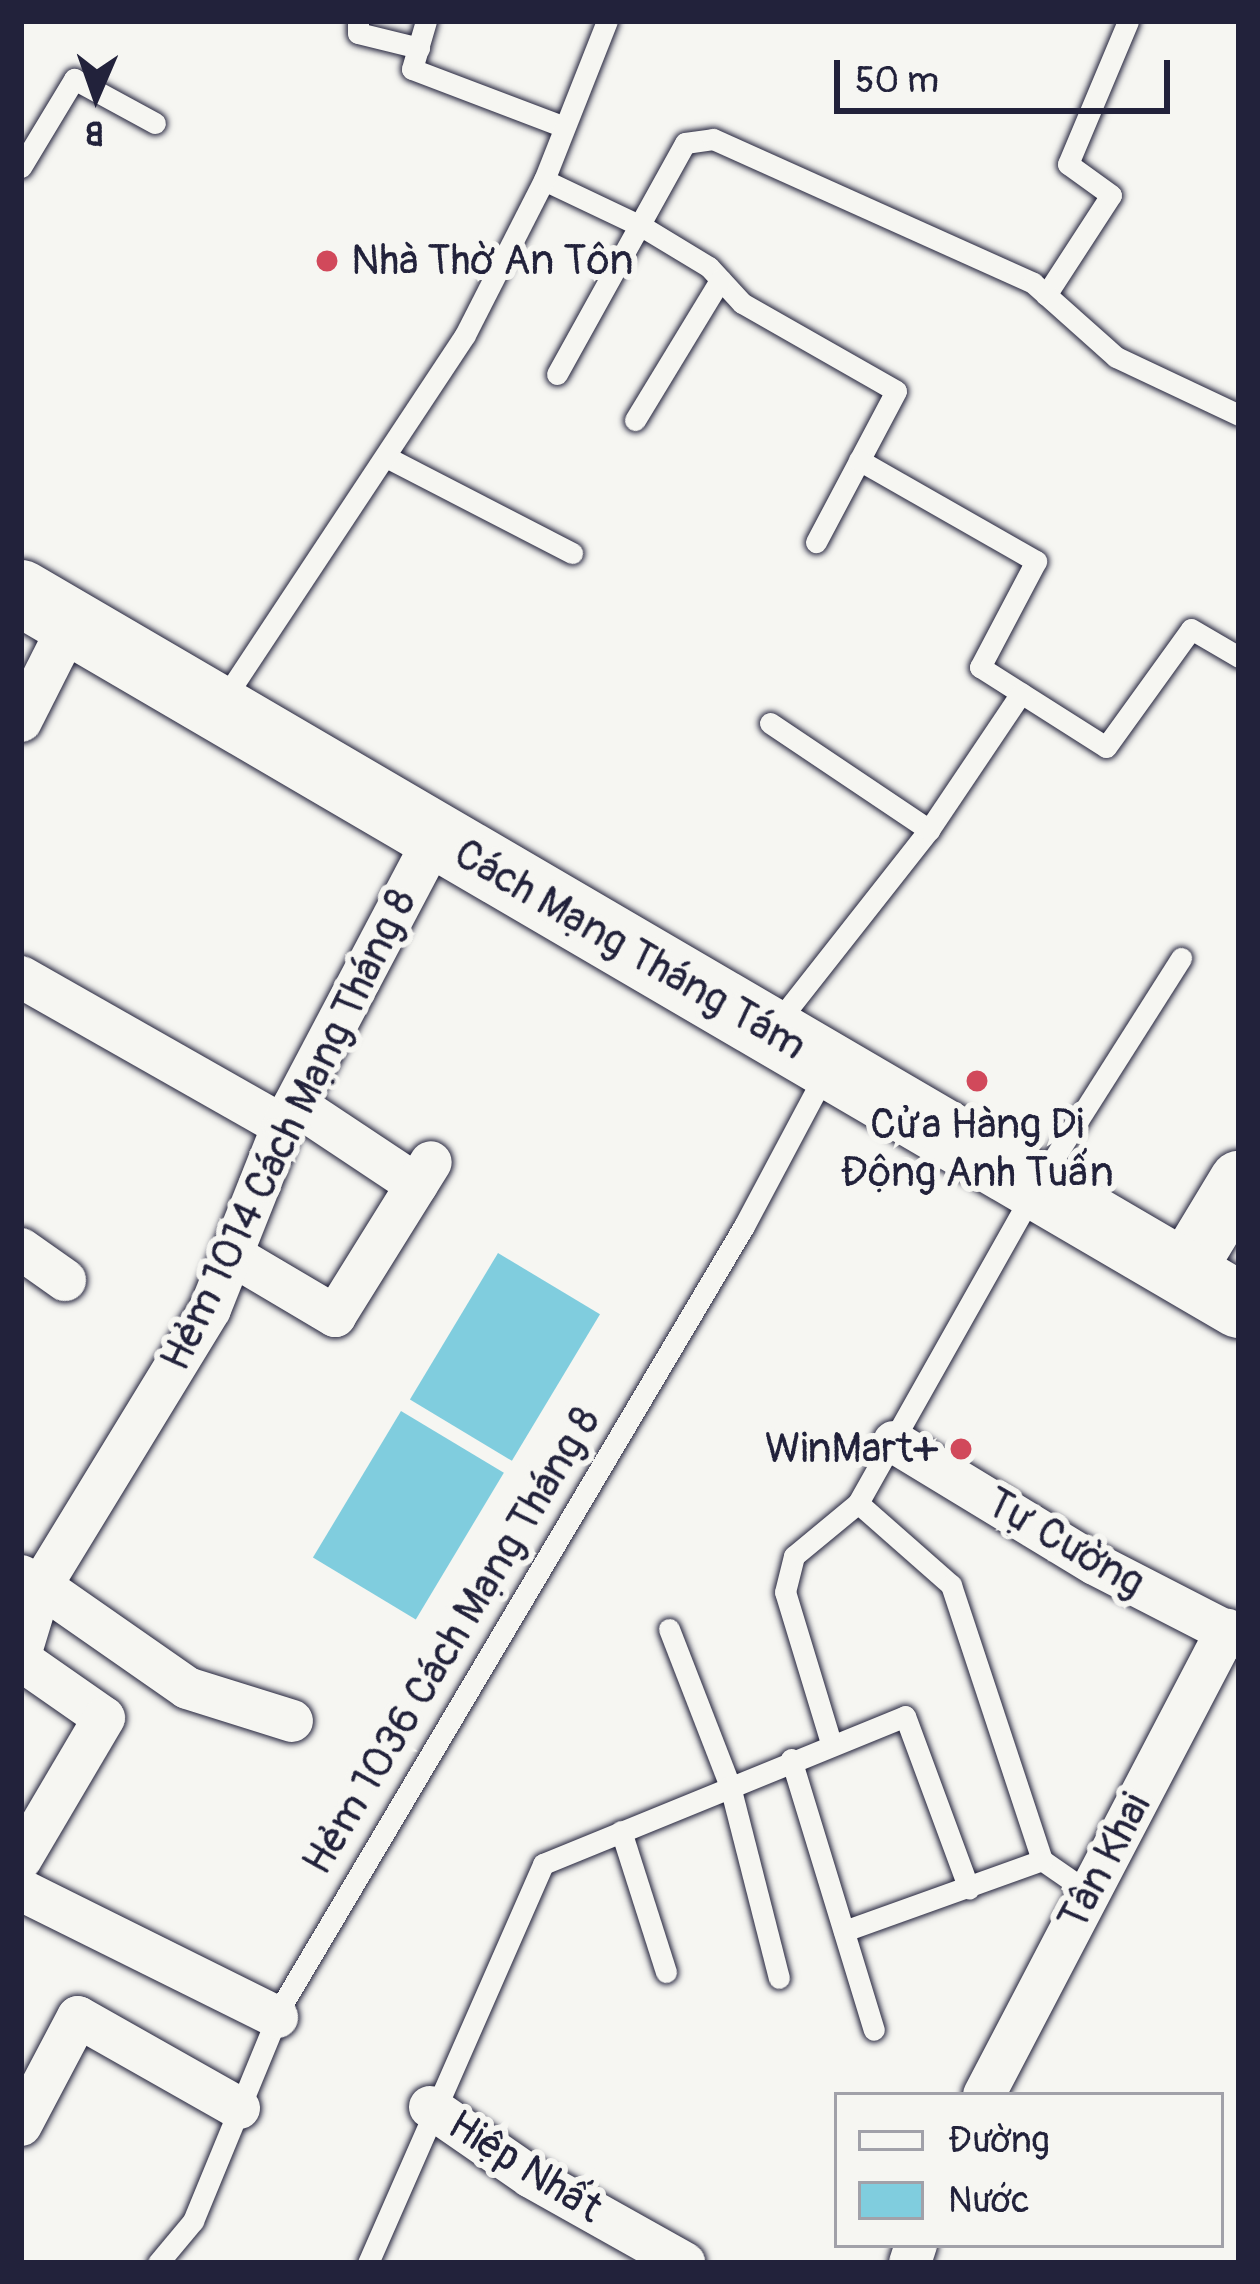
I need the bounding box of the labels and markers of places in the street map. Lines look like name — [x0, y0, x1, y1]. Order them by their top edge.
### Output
place label: Nhà Thờ An Tôn — [351, 236, 634, 286]
marker: Nhà Thờ An Tôn — [314, 248, 340, 274]
marker: Cửa Hàng Di Động Anh Tuấn — [964, 1068, 990, 1094]
place label: Cửa Hàng Di Động Anh Tuấn — [840, 1100, 1114, 1198]
place label: WinMart+ — [765, 1424, 937, 1474]
marker: WinMart+ — [948, 1436, 974, 1462]

